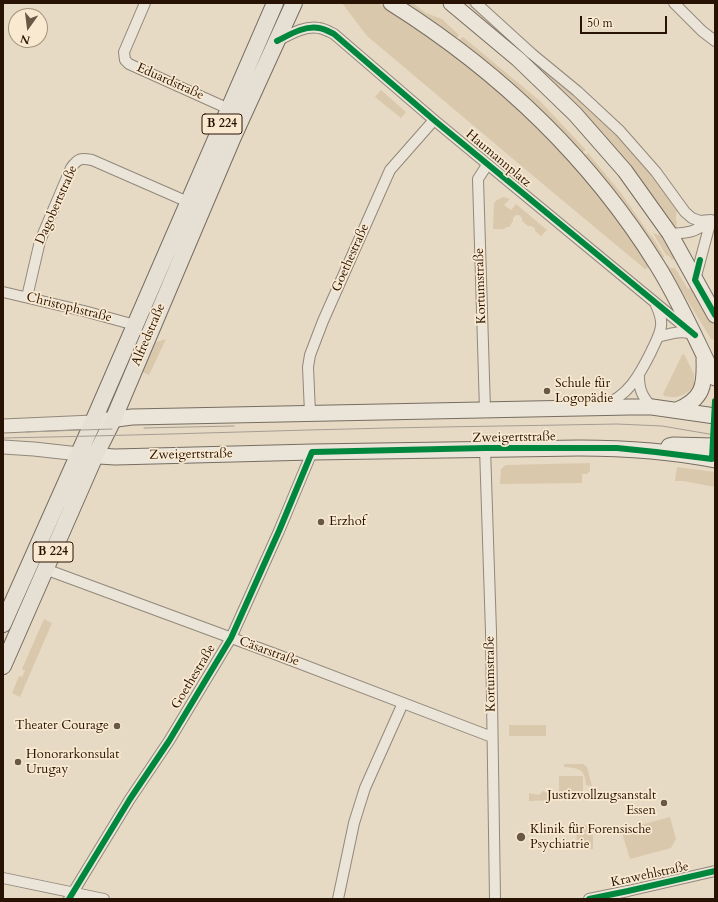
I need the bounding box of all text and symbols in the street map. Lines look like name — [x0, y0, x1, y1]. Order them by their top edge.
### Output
north arrow — [8, 8, 48, 48]
scale bar — [582, 8, 669, 34]
text: 50 m — [587, 15, 613, 31]
text: N — [19, 31, 32, 48]
street label: Eduardstraße — [134, 60, 206, 104]
road number: B 224 — [202, 114, 242, 134]
street label: Haumannplatz — [462, 127, 534, 191]
street label: Dagobertstraße — [33, 163, 81, 247]
street label: Goethestraße — [329, 222, 373, 294]
street label: Kortumstraße — [472, 248, 490, 324]
street label: Christophstraße — [25, 290, 113, 326]
street label: Alfredstraße — [129, 301, 169, 369]
place label: Schule für Logopädie — [555, 376, 613, 407]
marker: Schule für Logopädie — [542, 386, 552, 396]
street label: Zweigertstraße — [472, 429, 556, 447]
street label: Zweigertstraße — [149, 446, 233, 464]
place label: Erzhof — [329, 514, 366, 530]
marker: Erzhof — [316, 517, 326, 527]
road number: B 224 — [33, 542, 73, 562]
street label: Cäsarstraße — [237, 634, 301, 670]
street label: Kortumstraße — [483, 636, 499, 712]
street label: Goethestraße — [169, 642, 219, 712]
place label: Theater Courage — [15, 718, 109, 734]
marker: Theater Courage — [112, 721, 122, 731]
place label: Honorarkonsulat Urugay — [26, 747, 119, 778]
marker: Honorarkonsulat Urugay — [13, 757, 23, 767]
place label: Justizvollzugsanstalt Essen — [547, 788, 656, 819]
marker: Justizvollzugsanstalt Essen — [659, 798, 669, 808]
place label: Klinik für Forensische Psychiatrie — [530, 822, 651, 853]
marker: Klinik für Forensische Psychiatrie — [515, 831, 527, 843]
street label: Krawehlstraße — [610, 859, 690, 891]

